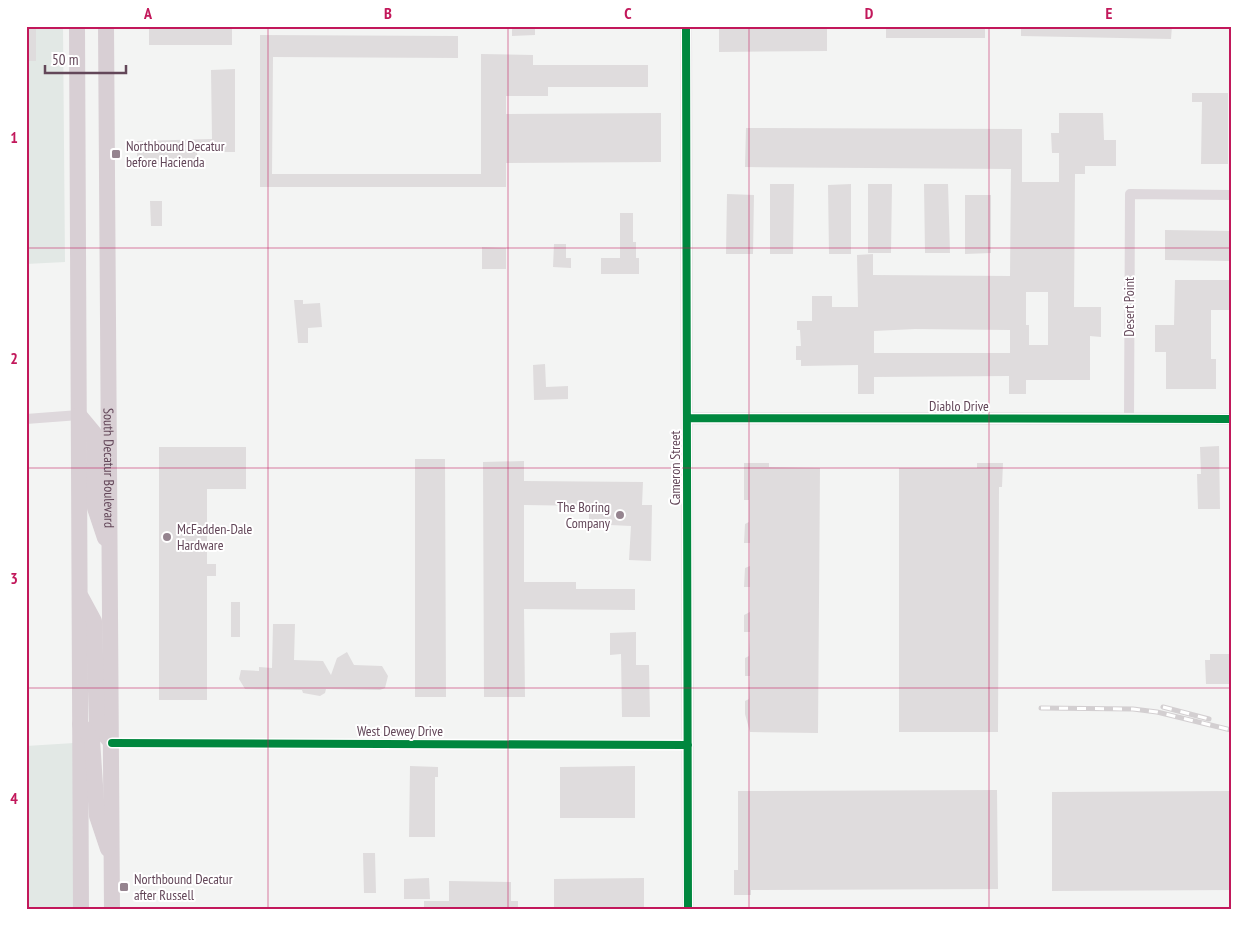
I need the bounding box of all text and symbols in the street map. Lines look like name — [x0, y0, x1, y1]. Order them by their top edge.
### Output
text: A — [143, 3, 153, 23]
text: B — [384, 3, 392, 23]
text: C — [624, 3, 632, 23]
text: D — [865, 3, 874, 23]
text: E — [1106, 3, 1113, 23]
scale bar — [45, 42, 126, 74]
text: 50 m — [52, 50, 78, 69]
text: 1 — [10, 127, 18, 147]
place label: Northbound Decatur before Hacienda — [126, 137, 225, 171]
marker: Northbound Decatur before Hacienda — [110, 148, 122, 160]
street label: Desert Point — [1120, 277, 1138, 337]
text: 2 — [10, 348, 18, 368]
street label: Diablo Drive — [929, 397, 989, 415]
street label: South Decatur Boulevard — [100, 408, 118, 528]
street label: Cameron Street — [666, 431, 684, 505]
place label: The Boring Company — [557, 498, 611, 532]
marker: The Boring Company — [614, 509, 626, 521]
place label: McFadden-Dale Hardware — [177, 520, 253, 554]
marker: McFadden-Dale Hardware — [161, 531, 173, 543]
text: 3 — [10, 568, 18, 588]
street label: West Dewey Drive — [357, 722, 443, 740]
text: 4 — [10, 788, 18, 808]
place label: Northbound Decatur after Russell — [134, 870, 233, 904]
marker: Northbound Decatur after Russell — [118, 881, 130, 893]

